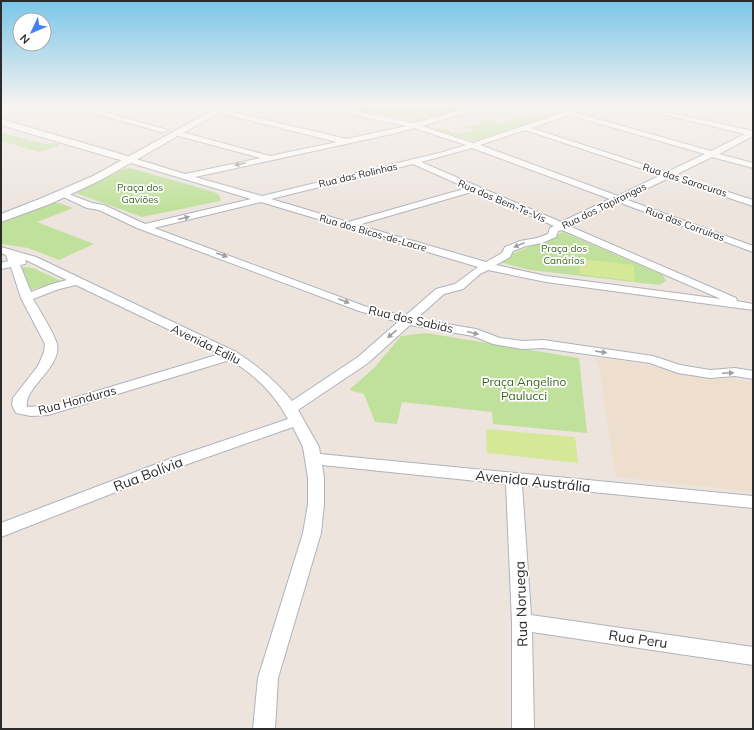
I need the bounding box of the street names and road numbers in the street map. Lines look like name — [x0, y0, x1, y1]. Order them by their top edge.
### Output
street label: Rua das Rolinhas — [317, 160, 399, 190]
street label: Rua das Saracuras — [641, 160, 729, 200]
street label: Rua dos Bem-Te-Vis — [456, 177, 548, 225]
street label: Rua dos Tapirangas — [560, 180, 649, 232]
street label: Rua das Corruíras — [644, 204, 726, 244]
street label: Rua dos Bicos-de-Lacre — [318, 211, 428, 255]
street label: Rua dos Sabiás — [367, 302, 455, 336]
street label: Avenida Edilu — [169, 321, 243, 367]
street label: Rua Honduras — [36, 382, 118, 418]
street label: Rua Bolívia — [111, 452, 185, 496]
street label: Avenida Austrália — [475, 466, 591, 496]
street label: Rua Noruega — [511, 561, 531, 647]
street label: Rua Peru — [607, 626, 669, 652]

